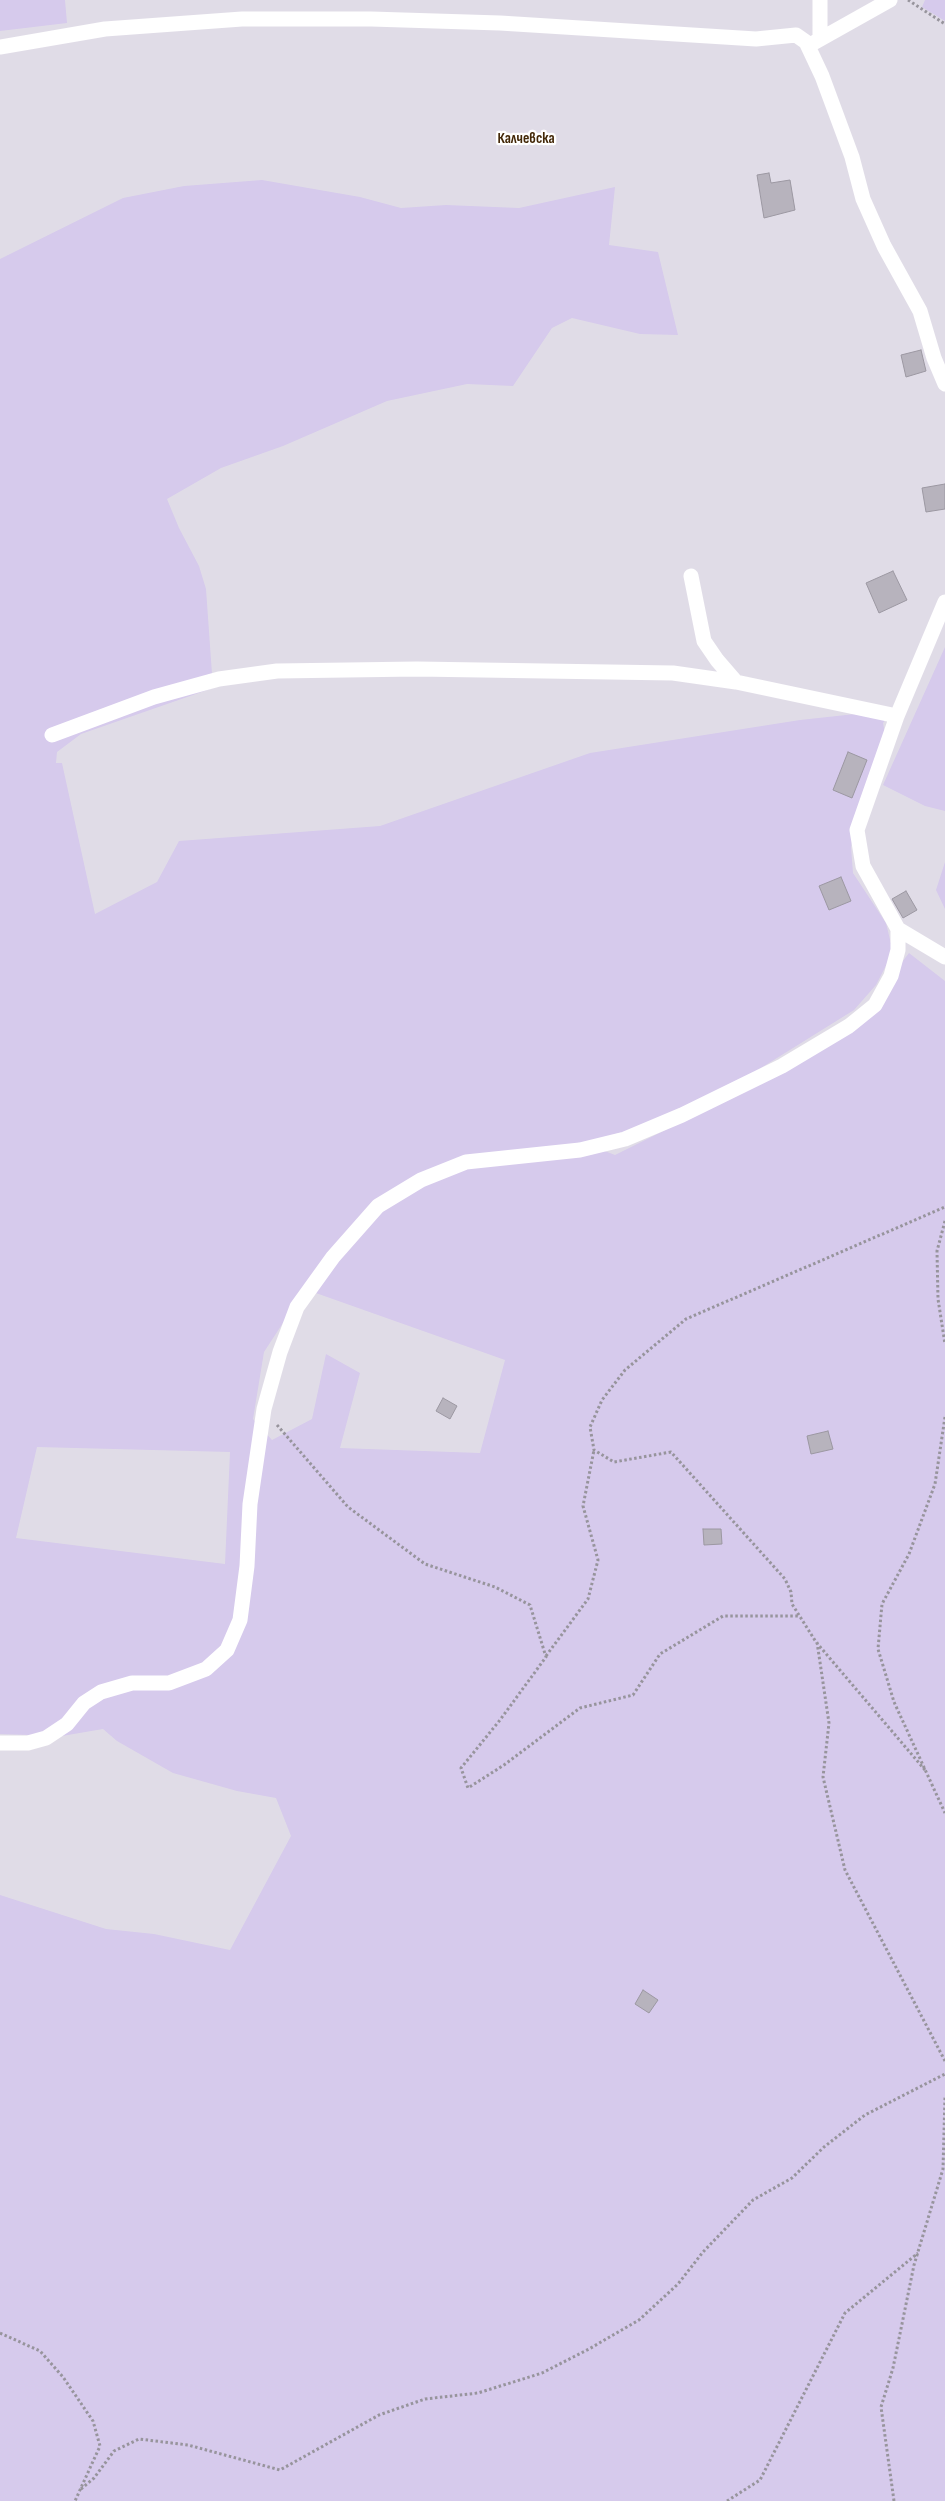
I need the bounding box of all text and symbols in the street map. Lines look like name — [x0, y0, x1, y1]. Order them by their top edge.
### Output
district label: Калчевска — [497, 130, 555, 148]

